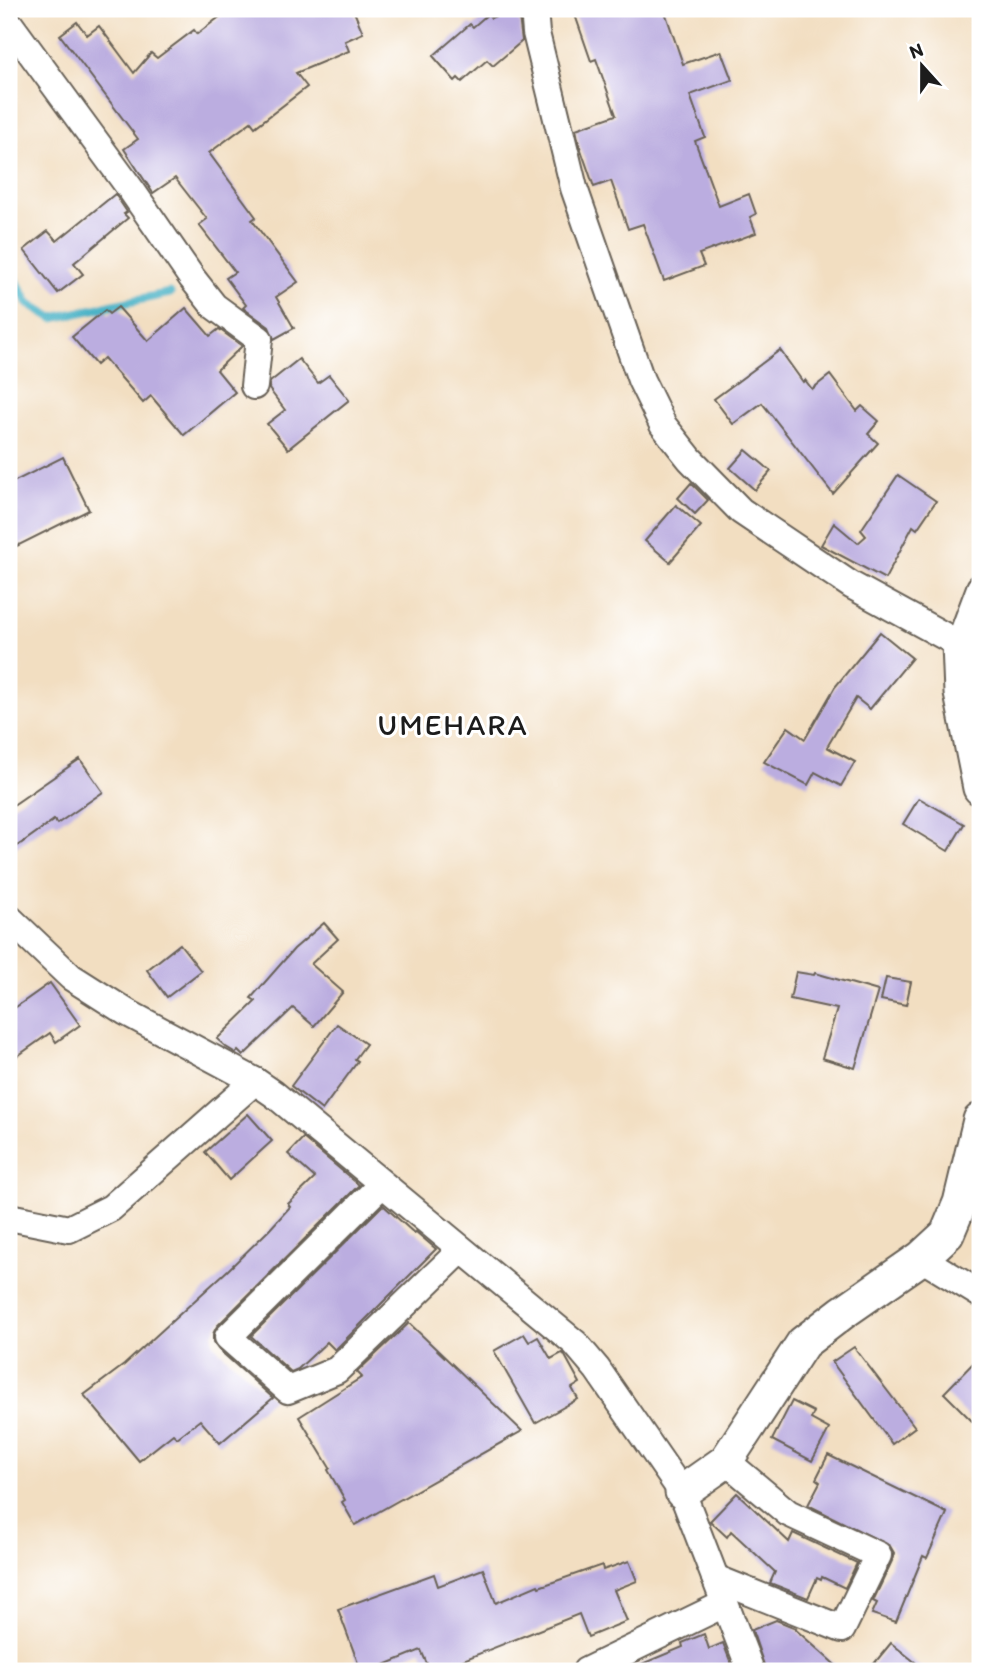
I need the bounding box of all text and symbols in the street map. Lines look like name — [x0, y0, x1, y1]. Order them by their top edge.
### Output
north arrow — [888, 32, 958, 102]
text: N — [906, 38, 926, 64]
district label: UMEHARA — [377, 706, 529, 743]

